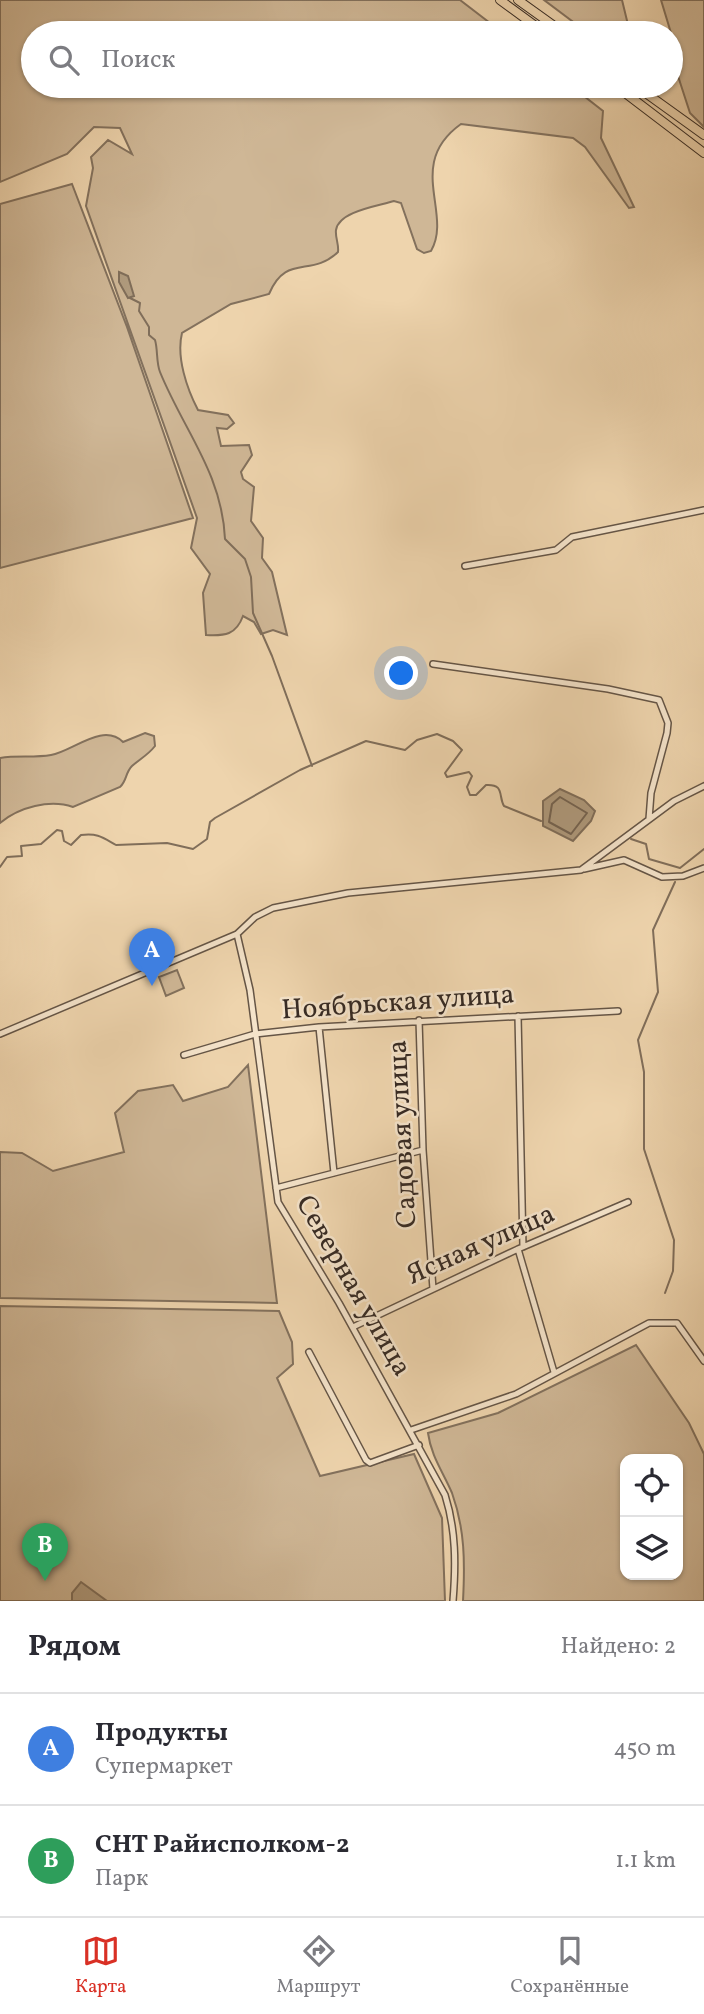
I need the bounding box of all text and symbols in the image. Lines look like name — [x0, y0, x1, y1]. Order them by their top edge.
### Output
search box — [21, 21, 683, 98]
icon: search — [45, 41, 83, 79]
text: Поиск — [101, 42, 175, 78]
your location — [384, 656, 418, 690]
pin: A — [129, 928, 175, 986]
street label: Ноябрьская улица — [280, 975, 516, 1031]
street label: Садовая улица — [379, 1039, 427, 1229]
street label: Северная улица — [285, 1188, 421, 1384]
street label: Ясная улица — [401, 1195, 561, 1295]
map controls — [620, 1454, 683, 1580]
button: locate — [620, 1454, 683, 1517]
button: layers — [620, 1517, 683, 1580]
pin: B — [22, 1523, 68, 1581]
text: Рядом — [28, 1626, 121, 1668]
text: Найдено: 2 — [561, 1631, 676, 1663]
text: Продукты — [95, 1715, 228, 1751]
text: A — [43, 1733, 59, 1765]
text: 450 m — [614, 1733, 676, 1765]
text: Супермаркет — [95, 1751, 233, 1783]
text: СНТ Райисполком-2 — [95, 1827, 350, 1863]
text: B — [43, 1845, 59, 1877]
text: 1.1 km — [615, 1845, 676, 1877]
text: Парк — [95, 1863, 148, 1895]
tab: Карта — [75, 1932, 127, 2000]
tab: Маршрут — [277, 1932, 360, 2000]
tab: Сохранённые — [510, 1932, 629, 2000]

